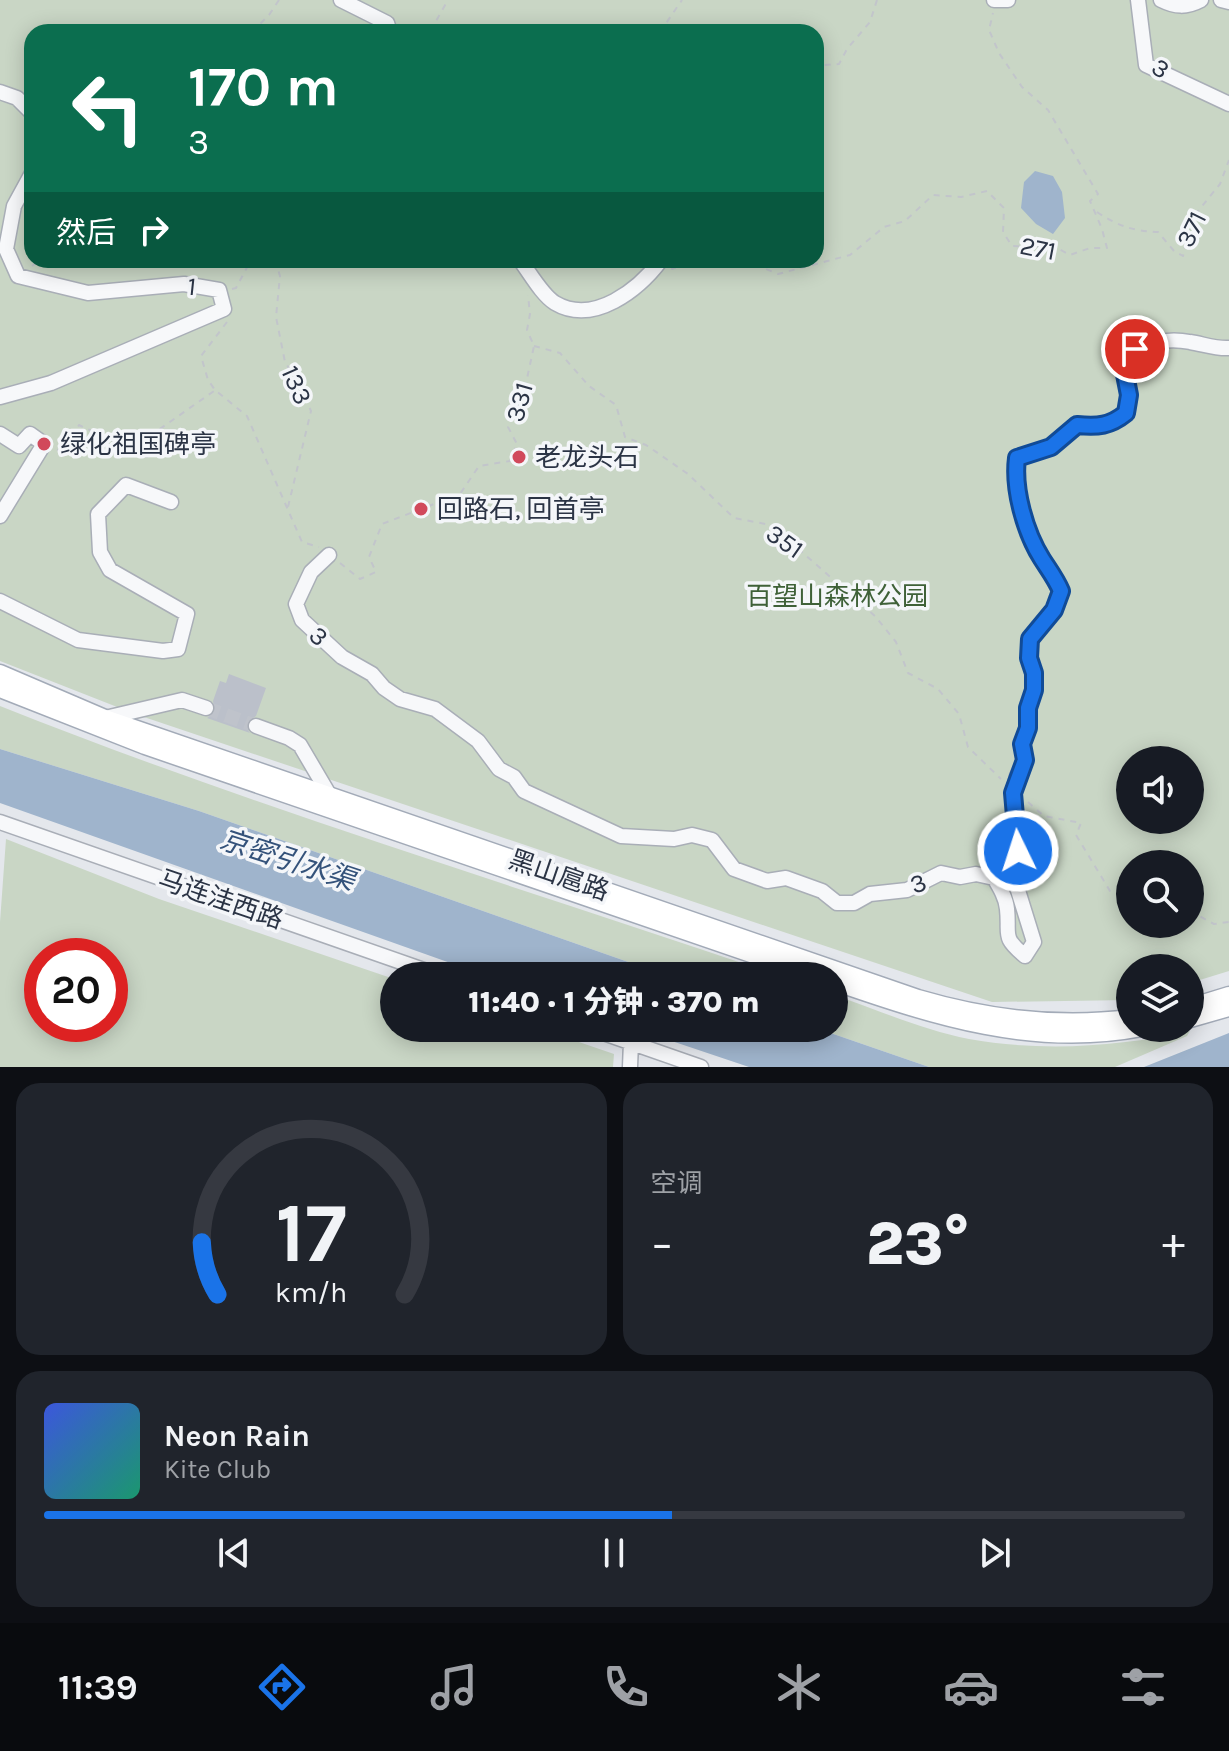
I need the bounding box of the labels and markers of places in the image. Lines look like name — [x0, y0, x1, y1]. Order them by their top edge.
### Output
pin — [1101, 315, 1169, 383]
place label: 绿化祖国碑亭 — [60, 429, 216, 460]
marker: 绿化祖国碑亭 — [35, 435, 53, 453]
place label: 老龙头石 — [535, 442, 639, 473]
marker: 老龙头石 — [510, 448, 528, 466]
place label: 回路石, 回首亭 — [437, 494, 605, 525]
marker: 回路石, 回首亭 — [412, 500, 430, 518]

